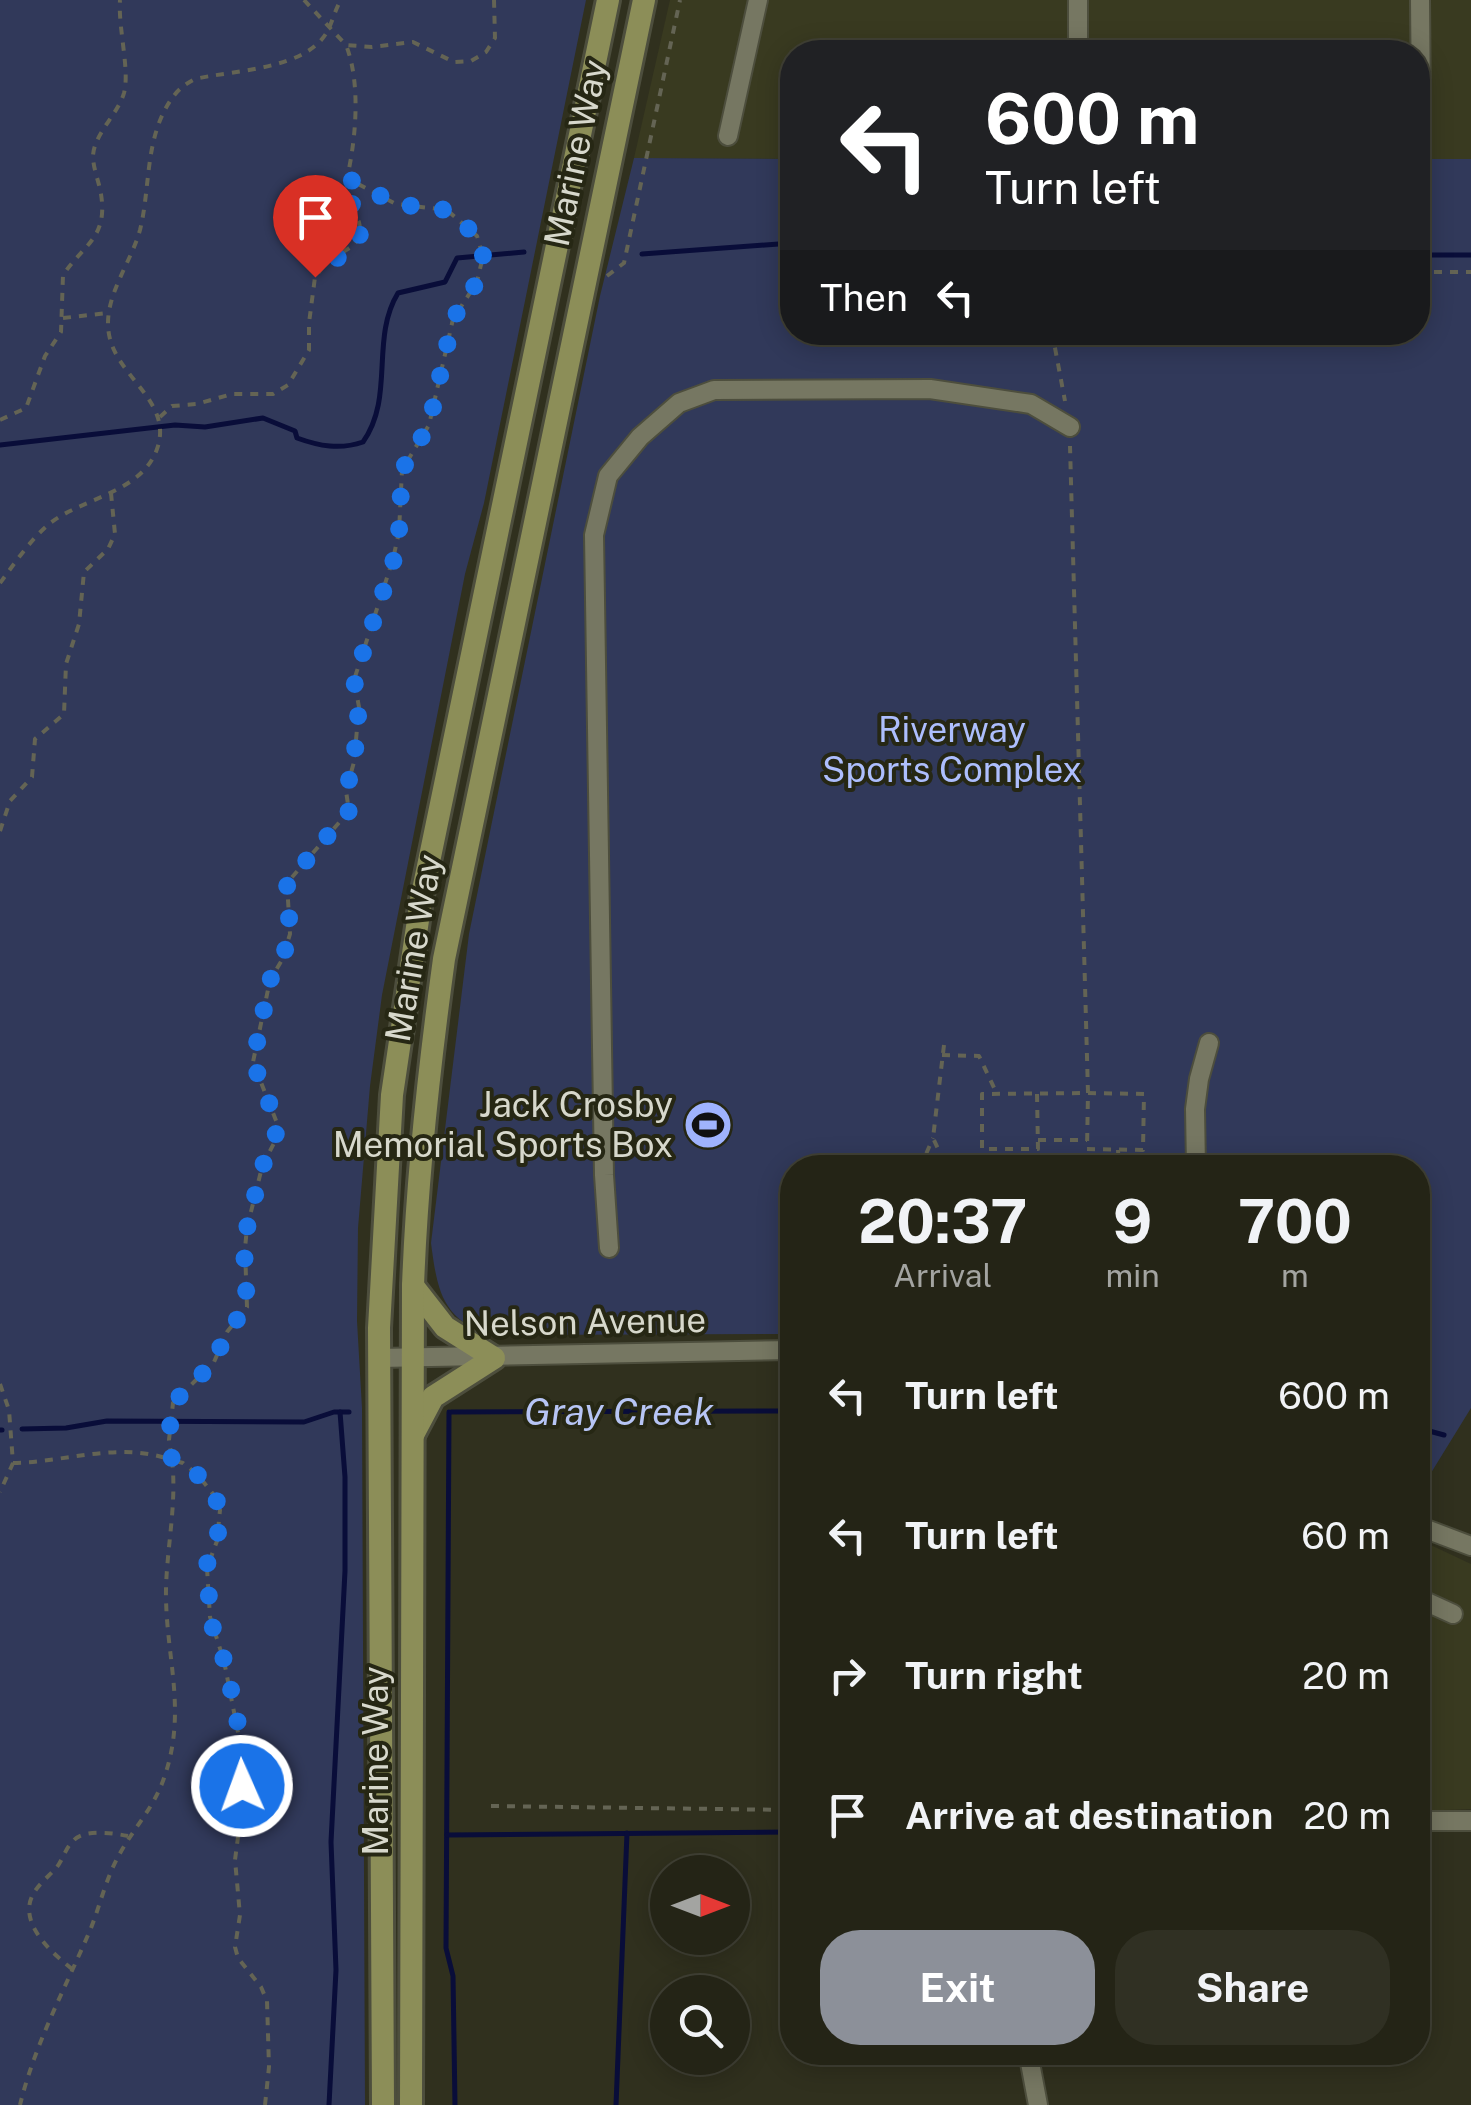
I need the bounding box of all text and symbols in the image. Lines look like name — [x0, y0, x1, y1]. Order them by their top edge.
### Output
street label: Marine Way — [536, 56, 615, 250]
text: 600 m — [985, 77, 1200, 160]
icon: left — [820, 80, 950, 210]
text: Turn left — [985, 161, 1161, 214]
pin — [273, 175, 358, 278]
icon: arrive — [288, 190, 343, 245]
icon: left — [928, 270, 983, 325]
text: Then — [820, 275, 908, 320]
park label: Riverway Sports Complex — [822, 709, 1082, 790]
street label: Marine Way — [377, 851, 450, 1045]
place label: Jack Crosby Memorial Sports Box — [333, 1084, 673, 1165]
sports icon: Jack Crosby Memorial Sports Box — [682, 1099, 734, 1151]
text: 20:37 — [858, 1186, 1027, 1257]
text: 9 — [1113, 1186, 1152, 1257]
text: 700 — [1238, 1186, 1352, 1257]
text: Arrival — [893, 1257, 992, 1294]
text: min — [1105, 1257, 1160, 1294]
text: m — [1281, 1257, 1309, 1294]
street label: Nelson Avenue — [463, 1299, 707, 1344]
icon: left — [820, 1368, 875, 1423]
text: Turn left — [905, 1373, 1059, 1418]
text: 600 m — [1278, 1373, 1390, 1418]
water label: Gray Creek — [524, 1389, 714, 1434]
icon: left — [820, 1508, 875, 1563]
text: Turn left — [905, 1513, 1059, 1558]
text: 60 m — [1301, 1513, 1390, 1558]
icon: right — [820, 1648, 875, 1703]
text: Turn right — [905, 1653, 1083, 1698]
text: 20 m — [1302, 1653, 1390, 1698]
street label: Marine Way — [355, 1666, 396, 1856]
position arrow — [190, 1734, 294, 1838]
icon: arrive — [820, 1788, 875, 1843]
text: Arrive at destination — [905, 1793, 1273, 1838]
text: 20 m — [1303, 1793, 1391, 1838]
north arrow — [650, 1855, 750, 1955]
map controls — [650, 1855, 750, 2075]
button: Exit — [820, 1930, 1095, 2045]
button: Share — [1115, 1930, 1390, 2045]
button: search — [650, 1975, 750, 2075]

